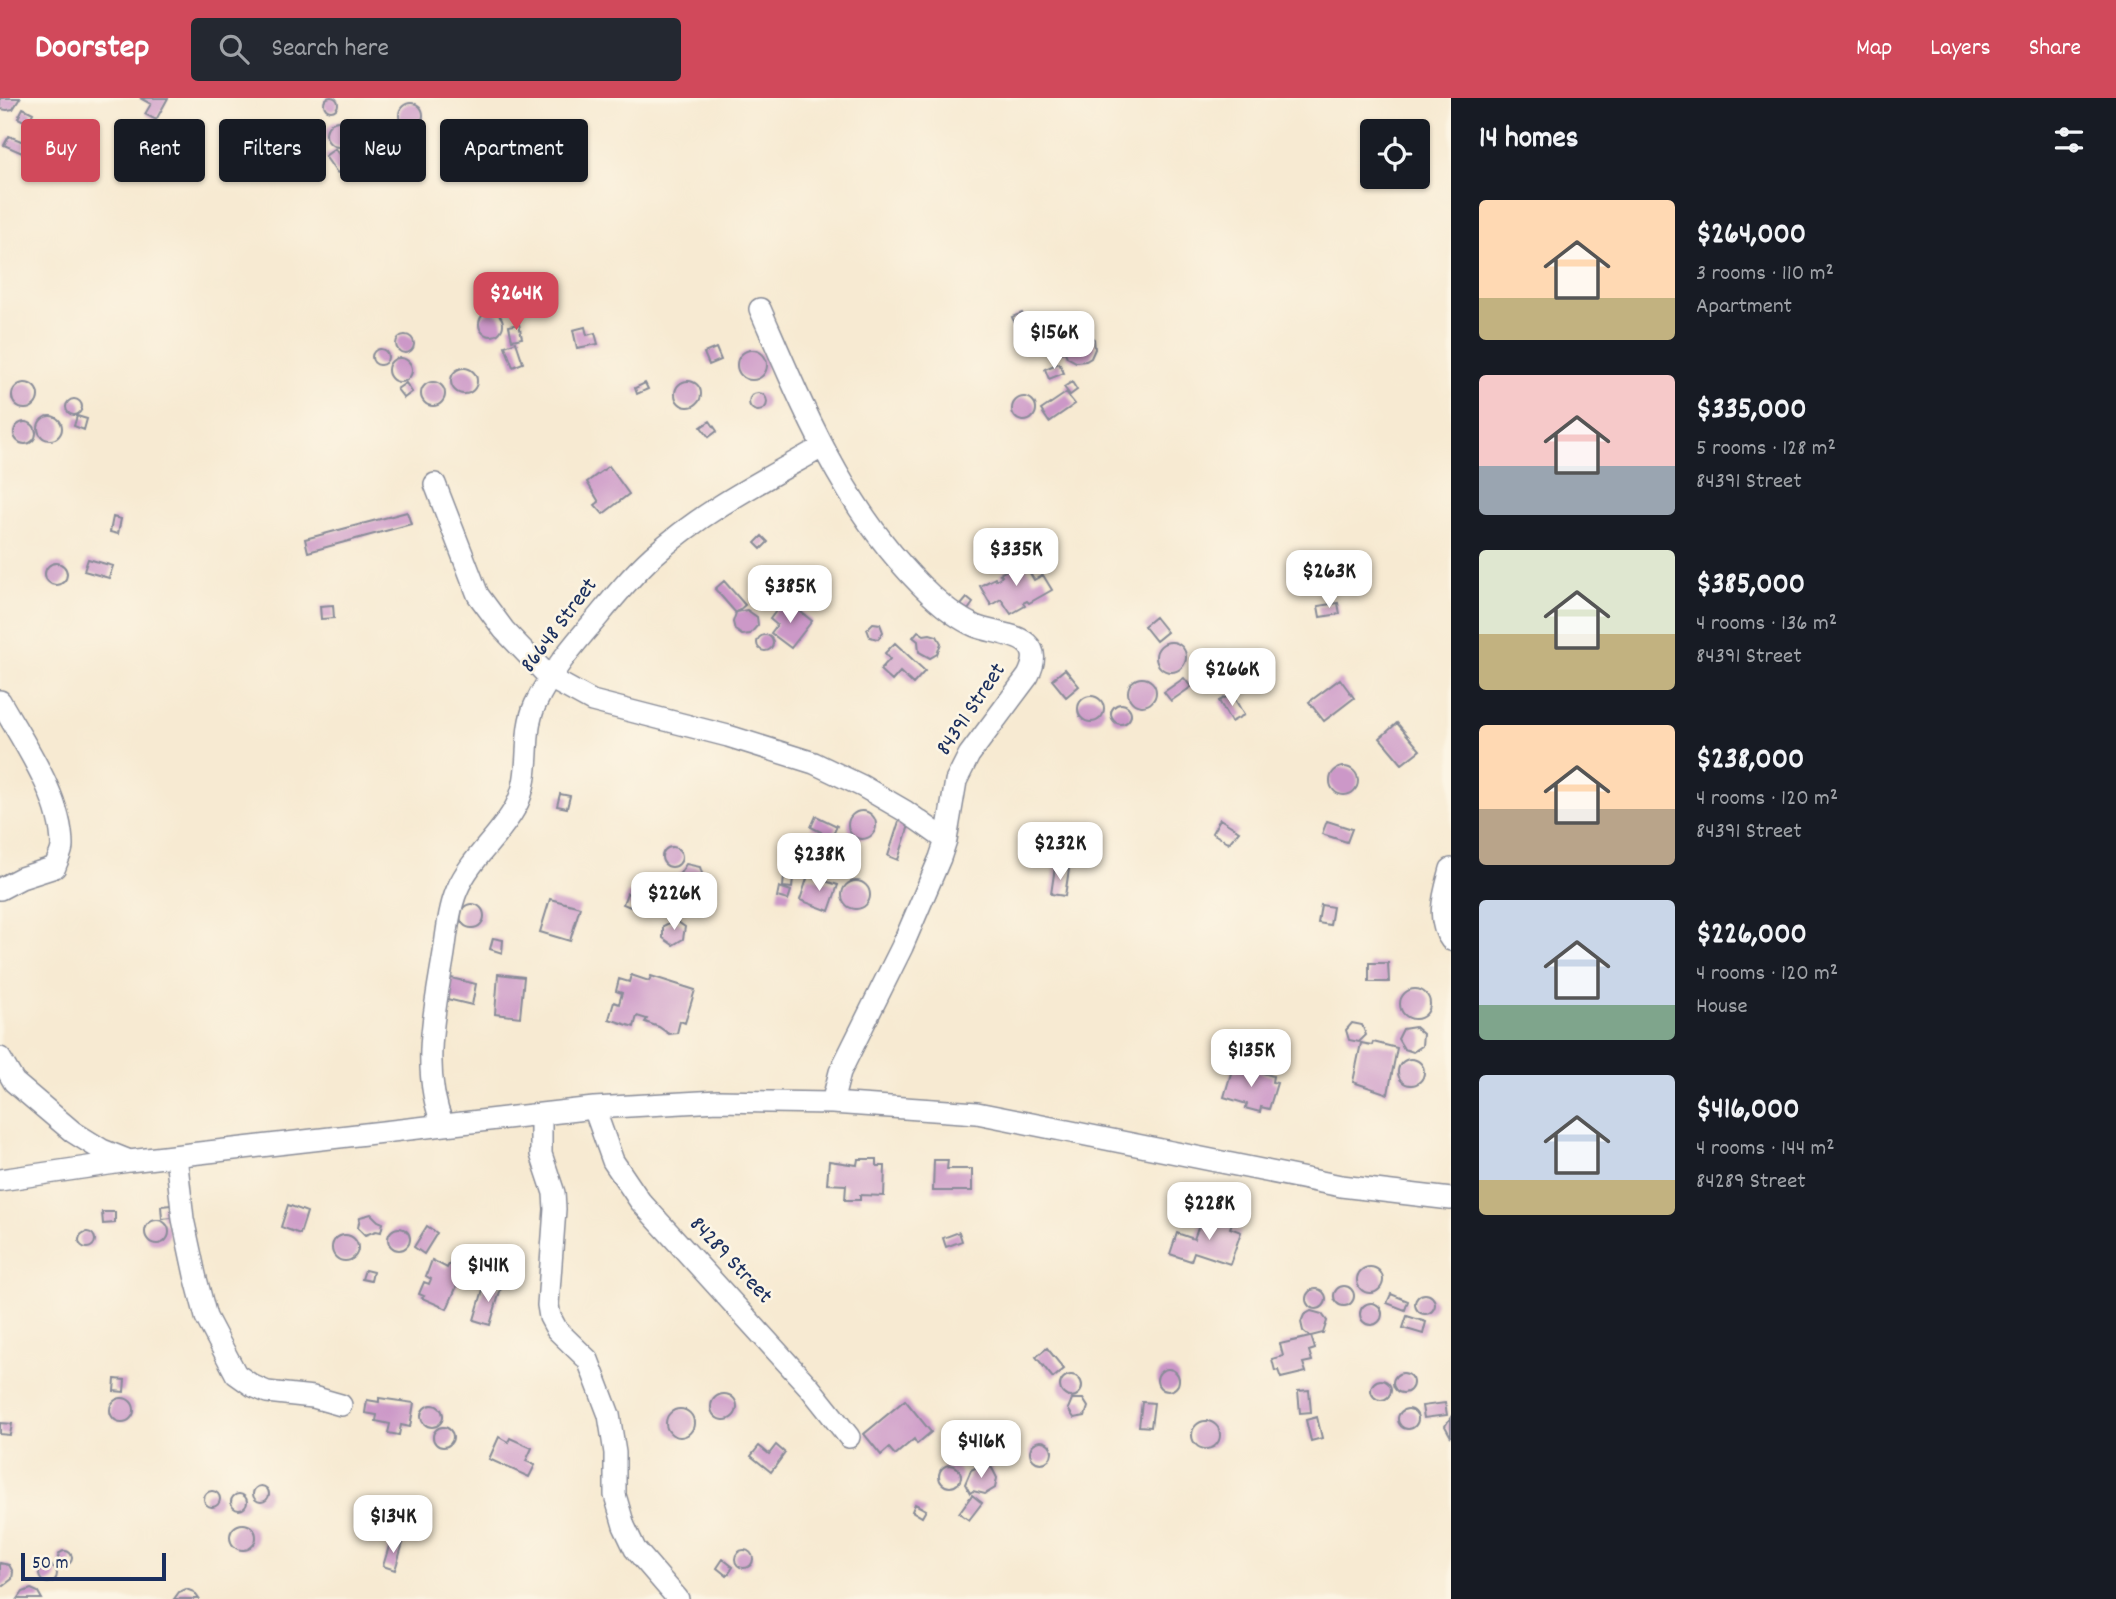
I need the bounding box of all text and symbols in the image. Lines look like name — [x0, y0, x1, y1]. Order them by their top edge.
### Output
search box — [191, 18, 681, 81]
text: Doorstep — [35, 26, 149, 73]
icon: search — [215, 30, 253, 68]
text: Search here — [271, 31, 389, 68]
text: Map — [1856, 32, 1892, 66]
text: Layers — [1930, 32, 1991, 66]
text: Share — [2029, 32, 2081, 66]
chip: Buy — [21, 119, 100, 182]
chip: Rent — [114, 119, 205, 182]
chip: Filters — [219, 119, 326, 182]
chip: New — [340, 119, 426, 182]
chip: Apartment — [440, 119, 588, 182]
map controls — [1360, 119, 1430, 189]
button: locate — [1360, 119, 1430, 189]
text: 14 homes — [1479, 119, 1578, 162]
icon: filters — [2050, 121, 2088, 159]
text: $264,000 — [1696, 215, 1806, 258]
icon: home — [1535, 228, 1619, 312]
text: 3 rooms · 110 m² — [1696, 258, 1834, 291]
pin: $264K — [467, 272, 565, 332]
text: $264K — [489, 278, 543, 311]
text: Apartment — [1696, 291, 1792, 324]
pin: $156K — [1005, 312, 1103, 371]
text: $156K — [1029, 317, 1079, 350]
text: $335,000 — [1696, 390, 1807, 433]
icon: home — [1535, 403, 1619, 487]
text: 5 rooms · 128 m² — [1696, 433, 1836, 466]
text: 84391 Street — [1696, 466, 1802, 499]
pin: $335K — [967, 528, 1065, 588]
text: $335K — [989, 534, 1043, 567]
pin: $263K — [1280, 550, 1378, 610]
text: $263K — [1302, 556, 1356, 589]
text: $385,000 — [1696, 565, 1805, 608]
pin: $385K — [741, 566, 839, 625]
street label: 86648 Street — [513, 571, 607, 681]
text: $385K — [764, 571, 816, 604]
icon: home — [1535, 578, 1619, 662]
text: 4 rooms · 136 m² — [1696, 608, 1837, 641]
text: 84391 Street — [1696, 641, 1802, 674]
pin: $266K — [1183, 648, 1281, 708]
text: $266K — [1205, 654, 1259, 687]
street label: 84391 Street — [929, 657, 1015, 763]
text: $238,000 — [1696, 740, 1804, 783]
icon: home — [1535, 753, 1619, 837]
text: 4 rooms · 120 m² — [1696, 783, 1838, 816]
text: 84391 Street — [1696, 816, 1802, 849]
pin: $232K — [1011, 822, 1109, 882]
text: $232K — [1034, 828, 1086, 861]
pin: $238K — [770, 834, 868, 893]
text: $238K — [793, 839, 845, 872]
pin: $226K — [625, 872, 723, 932]
text: $226K — [647, 878, 701, 911]
text: $226,000 — [1696, 915, 1807, 958]
icon: home — [1535, 928, 1619, 1012]
text: 4 rooms · 120 m² — [1696, 958, 1838, 991]
text: House — [1696, 991, 1748, 1024]
pin: $135K — [1202, 1030, 1300, 1089]
text: $135K — [1227, 1035, 1275, 1068]
text: $416,000 — [1696, 1090, 1800, 1133]
icon: home — [1535, 1103, 1619, 1187]
text: 4 rooms · 144 m² — [1696, 1133, 1835, 1166]
text: 84289 Street — [1696, 1166, 1806, 1199]
pin: $228K — [1160, 1182, 1258, 1242]
text: $228K — [1183, 1188, 1235, 1221]
street label: 84289 Street — [681, 1210, 779, 1312]
pin: $141K — [439, 1244, 537, 1304]
text: $141K — [467, 1250, 509, 1283]
pin: $416K — [932, 1420, 1030, 1480]
text: $416K — [957, 1426, 1005, 1459]
pin: $134K — [344, 1496, 442, 1555]
text: $134K — [369, 1501, 417, 1534]
scale bar — [21, 1550, 166, 1582]
text: 50 m — [32, 1551, 69, 1578]

